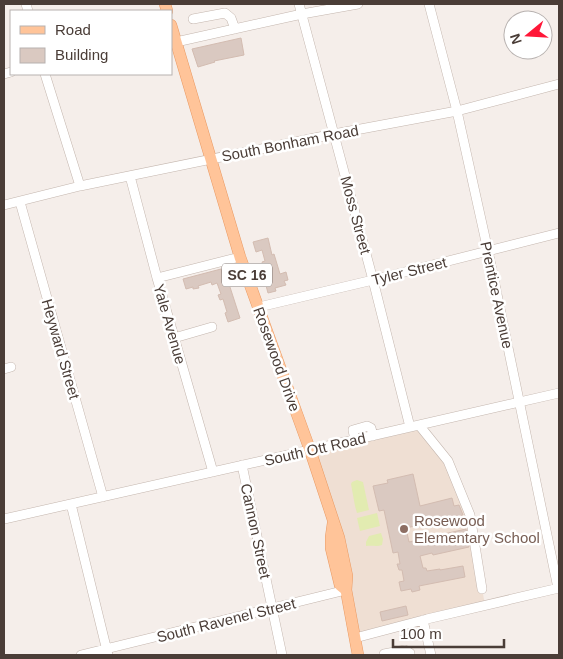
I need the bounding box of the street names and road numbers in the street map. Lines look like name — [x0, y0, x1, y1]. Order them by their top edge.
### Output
street label: South Bonham Road — [220, 121, 360, 165]
street label: Moss Street — [337, 174, 375, 257]
street label: Prentice Avenue — [477, 240, 517, 350]
street label: Tyler Street — [370, 253, 449, 289]
road number: SC 16 — [222, 264, 272, 286]
street label: Yale Avenue — [150, 282, 190, 366]
street label: Heyward Street — [39, 297, 84, 402]
street label: Rosewood Drive — [250, 304, 304, 414]
street label: South Ott Road — [263, 429, 367, 469]
street label: Cannon Street — [238, 482, 275, 581]
street label: South Ravenel Street — [155, 594, 298, 645]

